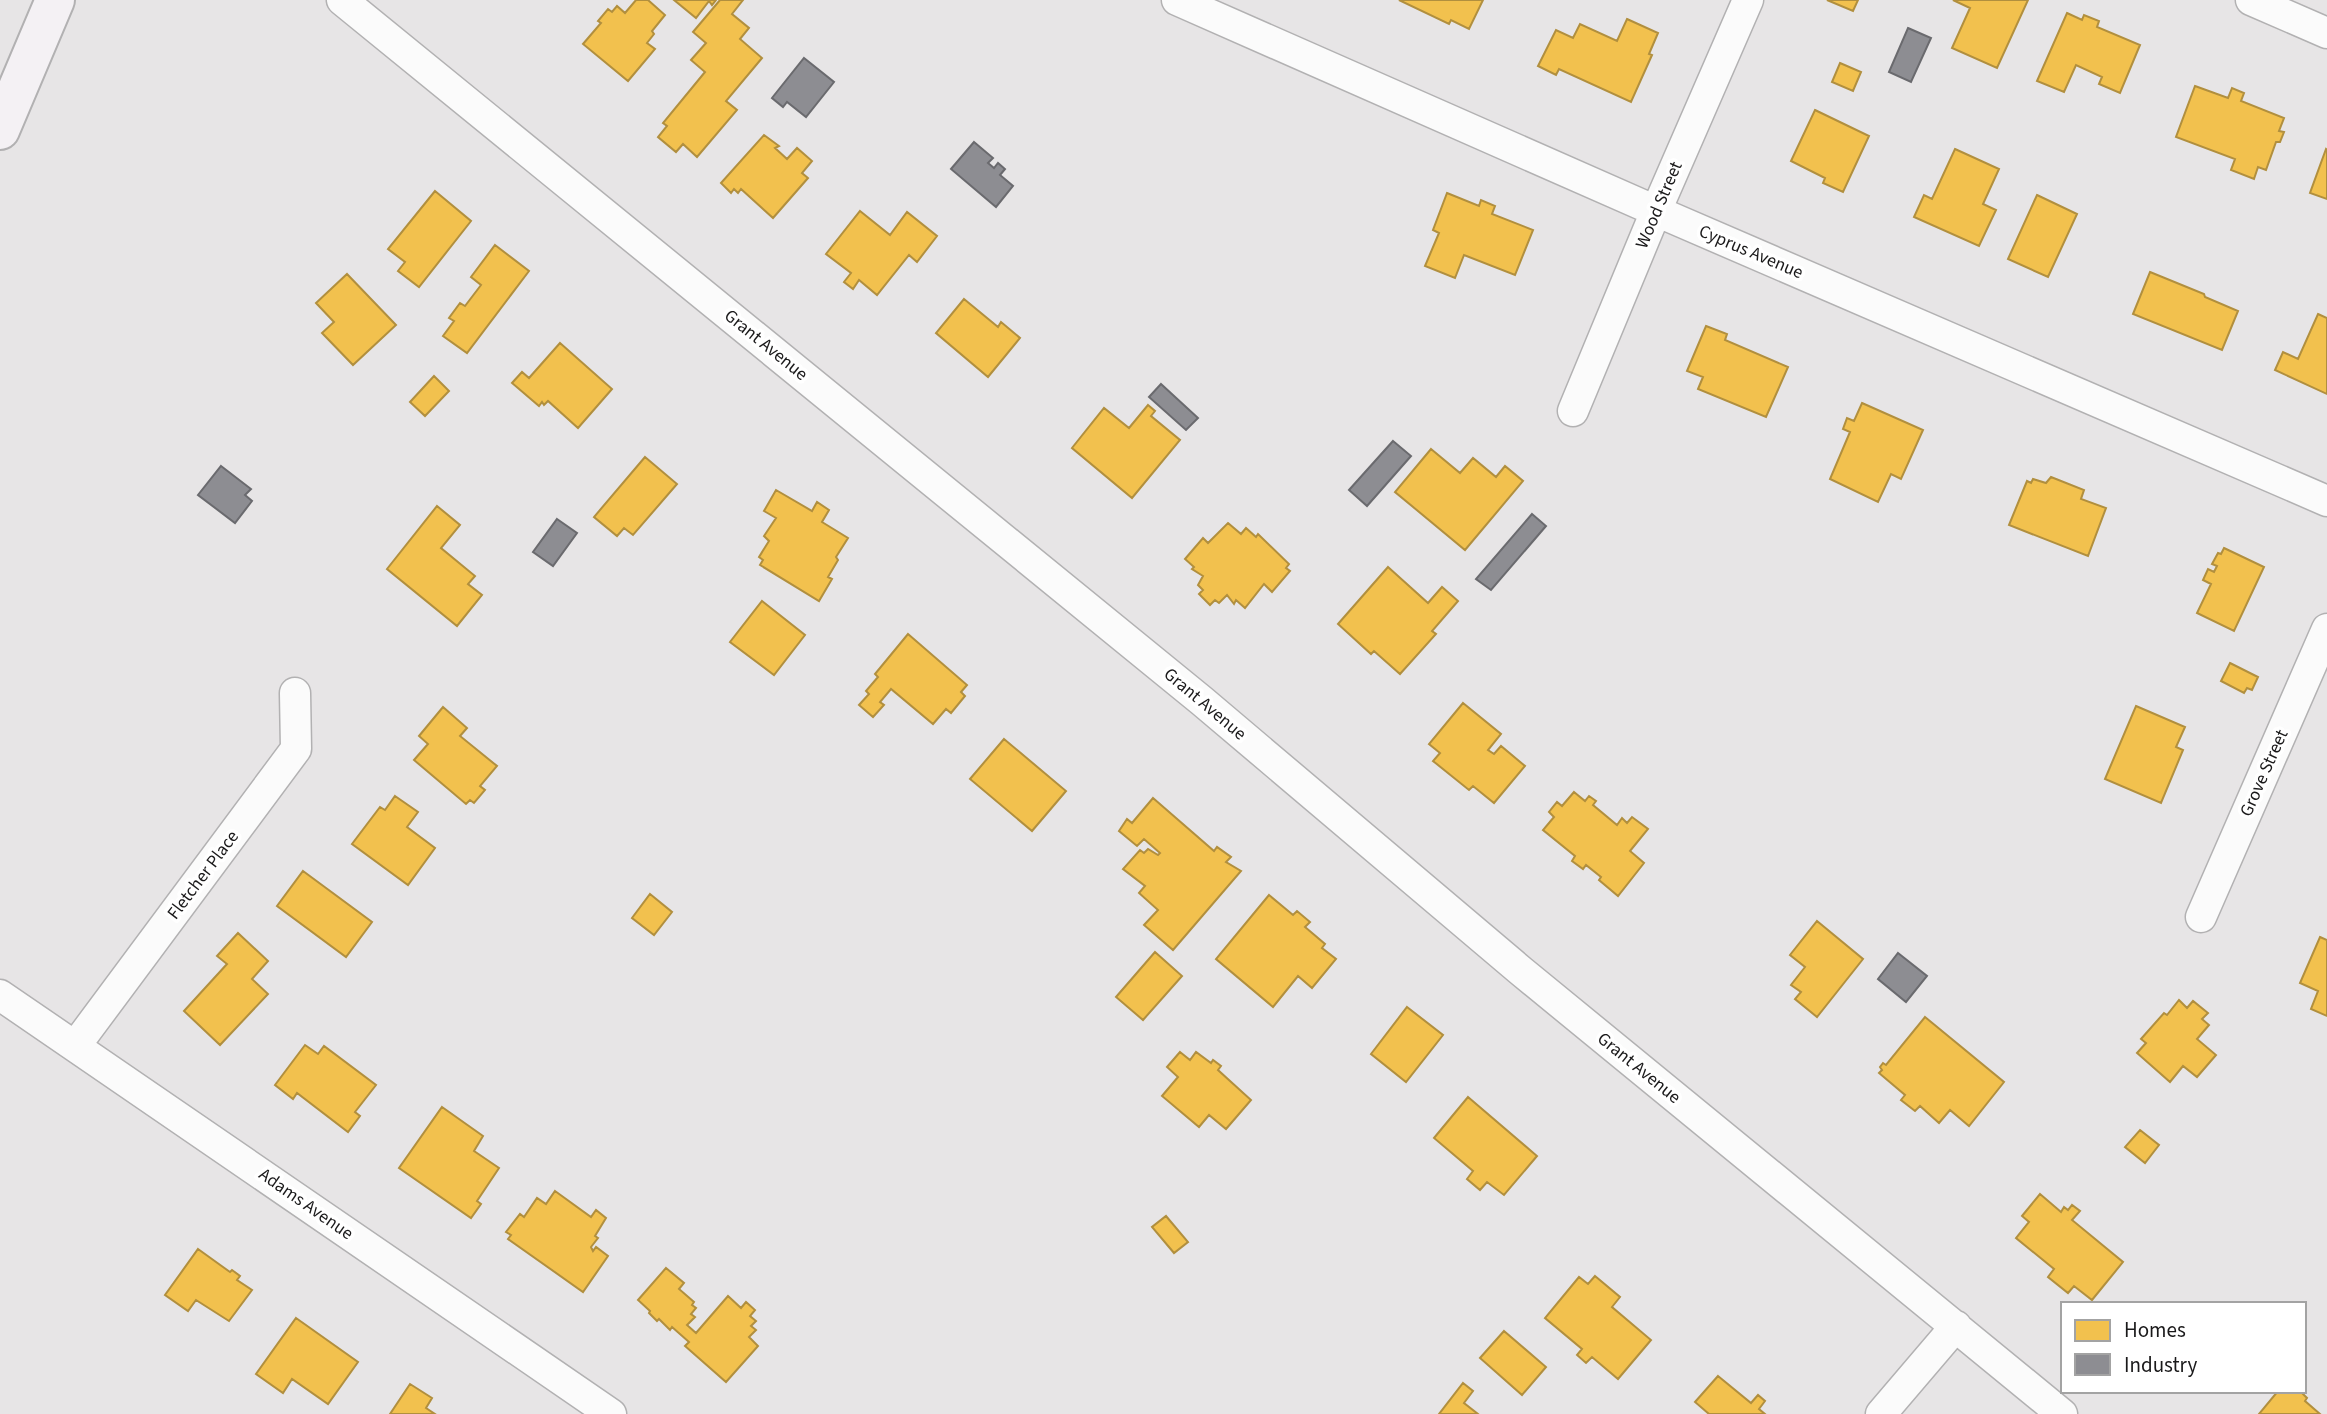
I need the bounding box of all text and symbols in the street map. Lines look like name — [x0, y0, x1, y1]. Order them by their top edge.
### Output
street label: Wood Street — [1629, 158, 1689, 252]
street label: Cyprus Avenue — [1695, 219, 1807, 285]
street label: Grant Avenue — [719, 304, 813, 387]
street label: Grant Avenue — [1158, 662, 1252, 746]
street label: Grove Street — [2234, 726, 2294, 820]
street label: Fletcher Place — [161, 825, 245, 925]
street label: Grant Avenue — [1592, 1027, 1686, 1110]
street label: Adams Avenue — [254, 1162, 358, 1246]
legend — [2061, 1302, 2306, 1393]
text: Homes — [2124, 1315, 2186, 1345]
text: Industry — [2124, 1350, 2197, 1380]

